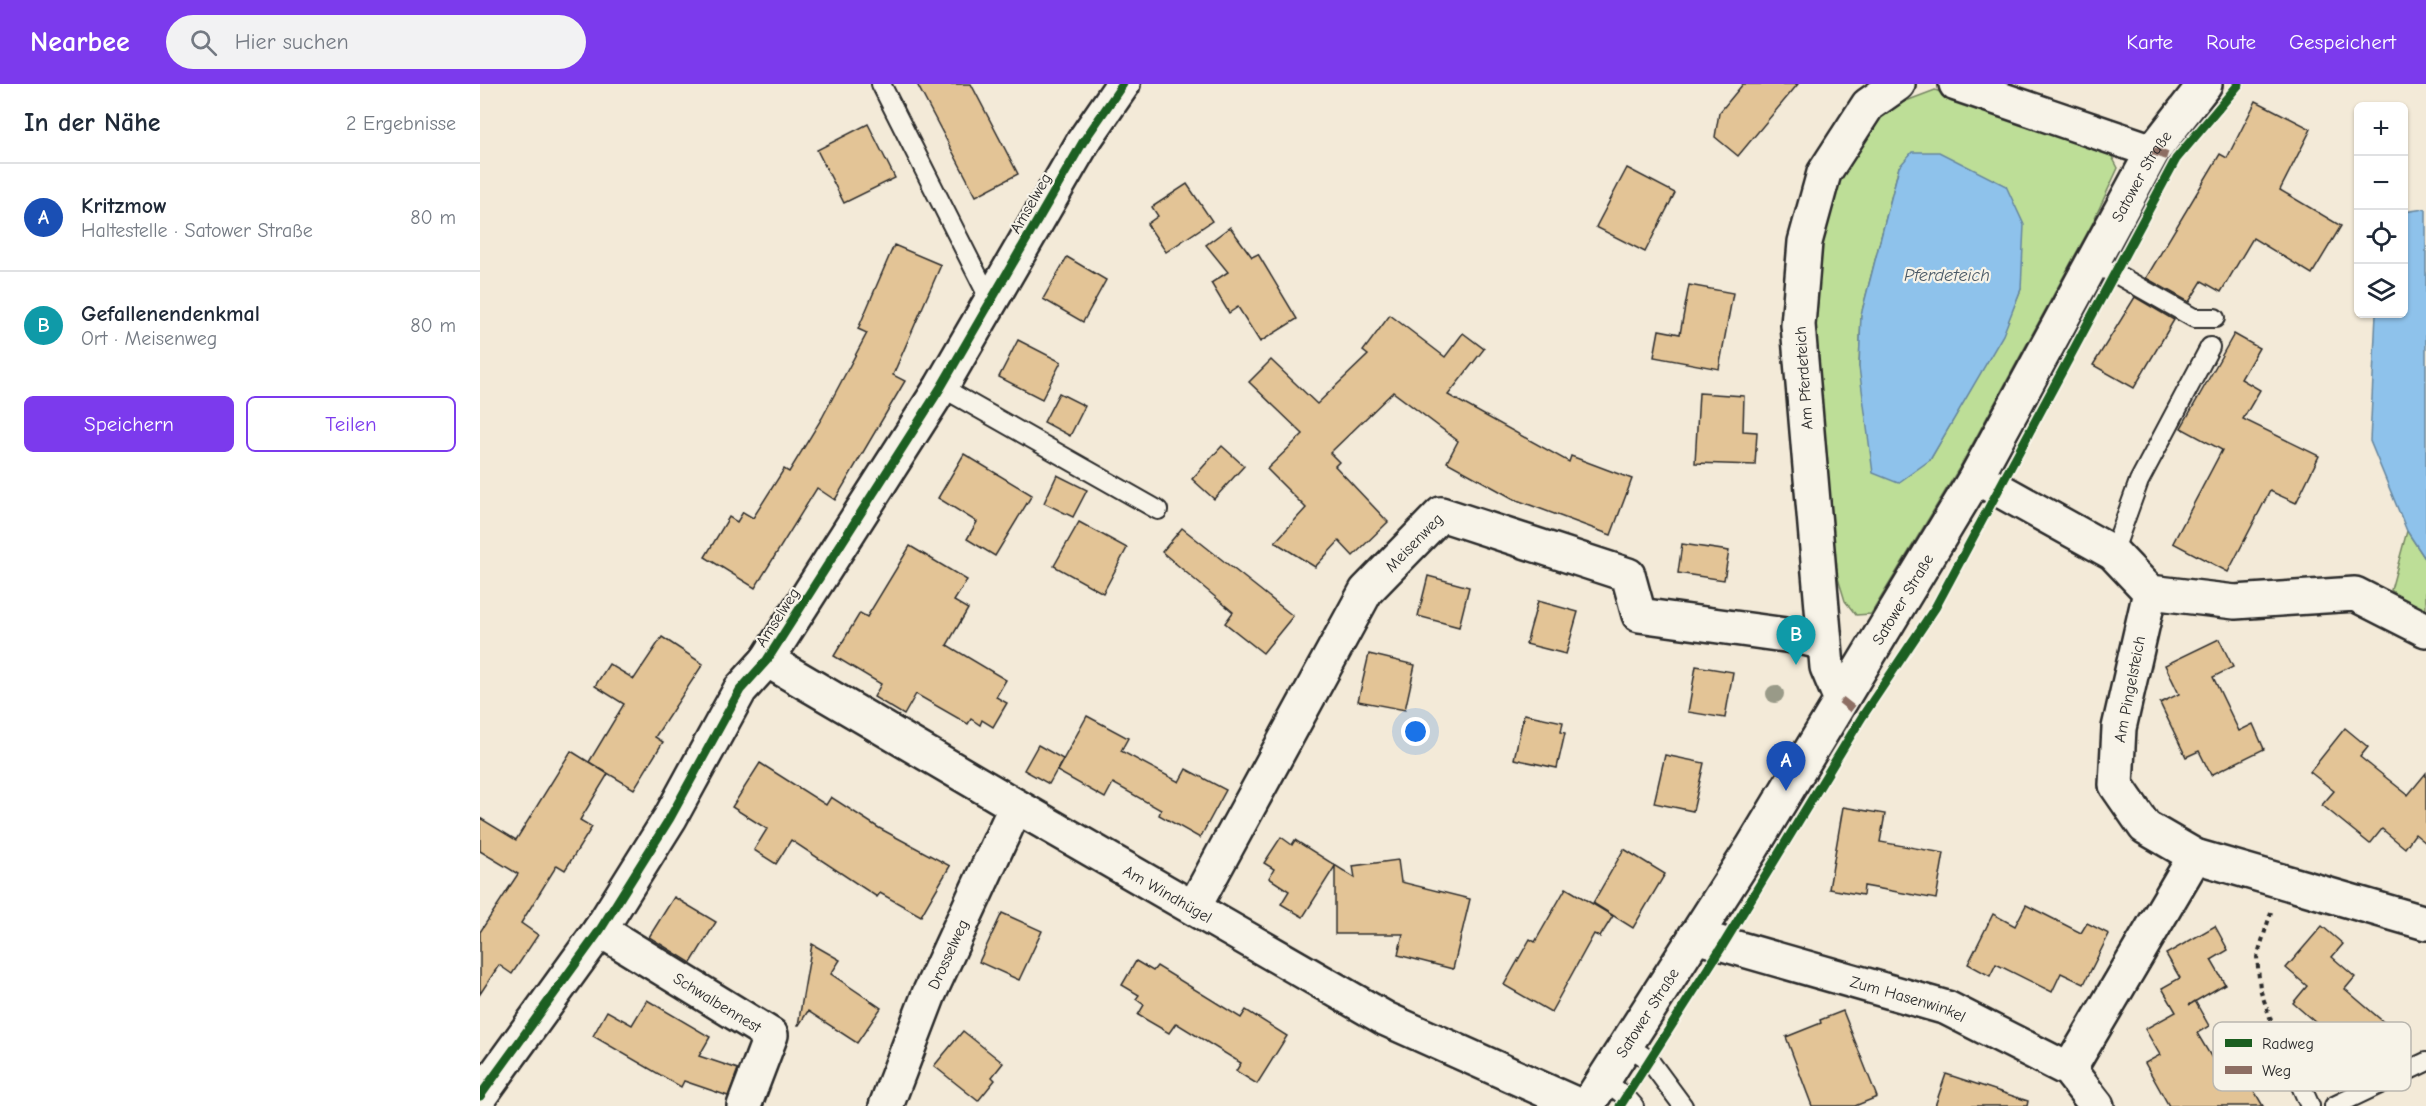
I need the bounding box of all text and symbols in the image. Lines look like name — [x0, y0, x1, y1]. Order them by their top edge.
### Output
search box — [166, 15, 586, 69]
text: Nearbee — [30, 26, 130, 58]
icon: search — [187, 26, 220, 59]
text: Hier suchen — [235, 29, 349, 55]
text: Karte — [2126, 30, 2173, 54]
text: Route — [2206, 30, 2256, 54]
text: Gespeichert — [2289, 30, 2396, 54]
map controls — [2354, 102, 2408, 318]
button: + — [2354, 102, 2408, 156]
text: In der Nähe — [24, 108, 161, 138]
text: 2 Ergebnisse — [346, 112, 456, 135]
street label: Satower Straße — [2108, 127, 2176, 225]
button: − — [2354, 156, 2408, 210]
street label: Amselweg — [1006, 170, 1055, 237]
text: Kritzmow — [81, 193, 167, 219]
text: A — [38, 206, 49, 229]
text: 80 m — [410, 206, 456, 229]
button: locate — [2354, 210, 2408, 264]
text: Haltestelle · Satower Straße — [81, 219, 313, 242]
button: layers — [2354, 264, 2408, 318]
water label: Pferdeteich — [1904, 265, 1990, 286]
text: Gefallenendenkmal — [81, 301, 260, 327]
text: B — [37, 314, 50, 337]
text: 80 m — [410, 314, 456, 337]
street label: Am Pferdeteich — [1791, 326, 1817, 430]
text: Ort · Meisenweg — [81, 327, 217, 350]
button: Speichern — [24, 396, 234, 452]
button: Teilen — [246, 396, 456, 452]
street label: Meisenweg — [1382, 510, 1447, 576]
street label: Satower Straße — [1869, 551, 1937, 648]
street label: Amselweg — [752, 585, 803, 650]
pin: B — [1776, 616, 1816, 665]
street label: Am Pingelsteich — [2111, 634, 2149, 744]
your location — [1401, 717, 1430, 746]
pin: A — [1766, 742, 1806, 791]
street label: Am Windhügel — [1120, 862, 1215, 927]
street label: Drosselweg — [924, 917, 972, 992]
street label: Satower Straße — [1612, 965, 1683, 1061]
street label: Schwalbennest — [670, 969, 765, 1037]
street label: Zum Hasenwinkel — [1848, 973, 1969, 1026]
legend — [2213, 1022, 2411, 1091]
text: Radweg — [2262, 1035, 2314, 1053]
text: Weg — [2262, 1062, 2291, 1080]

